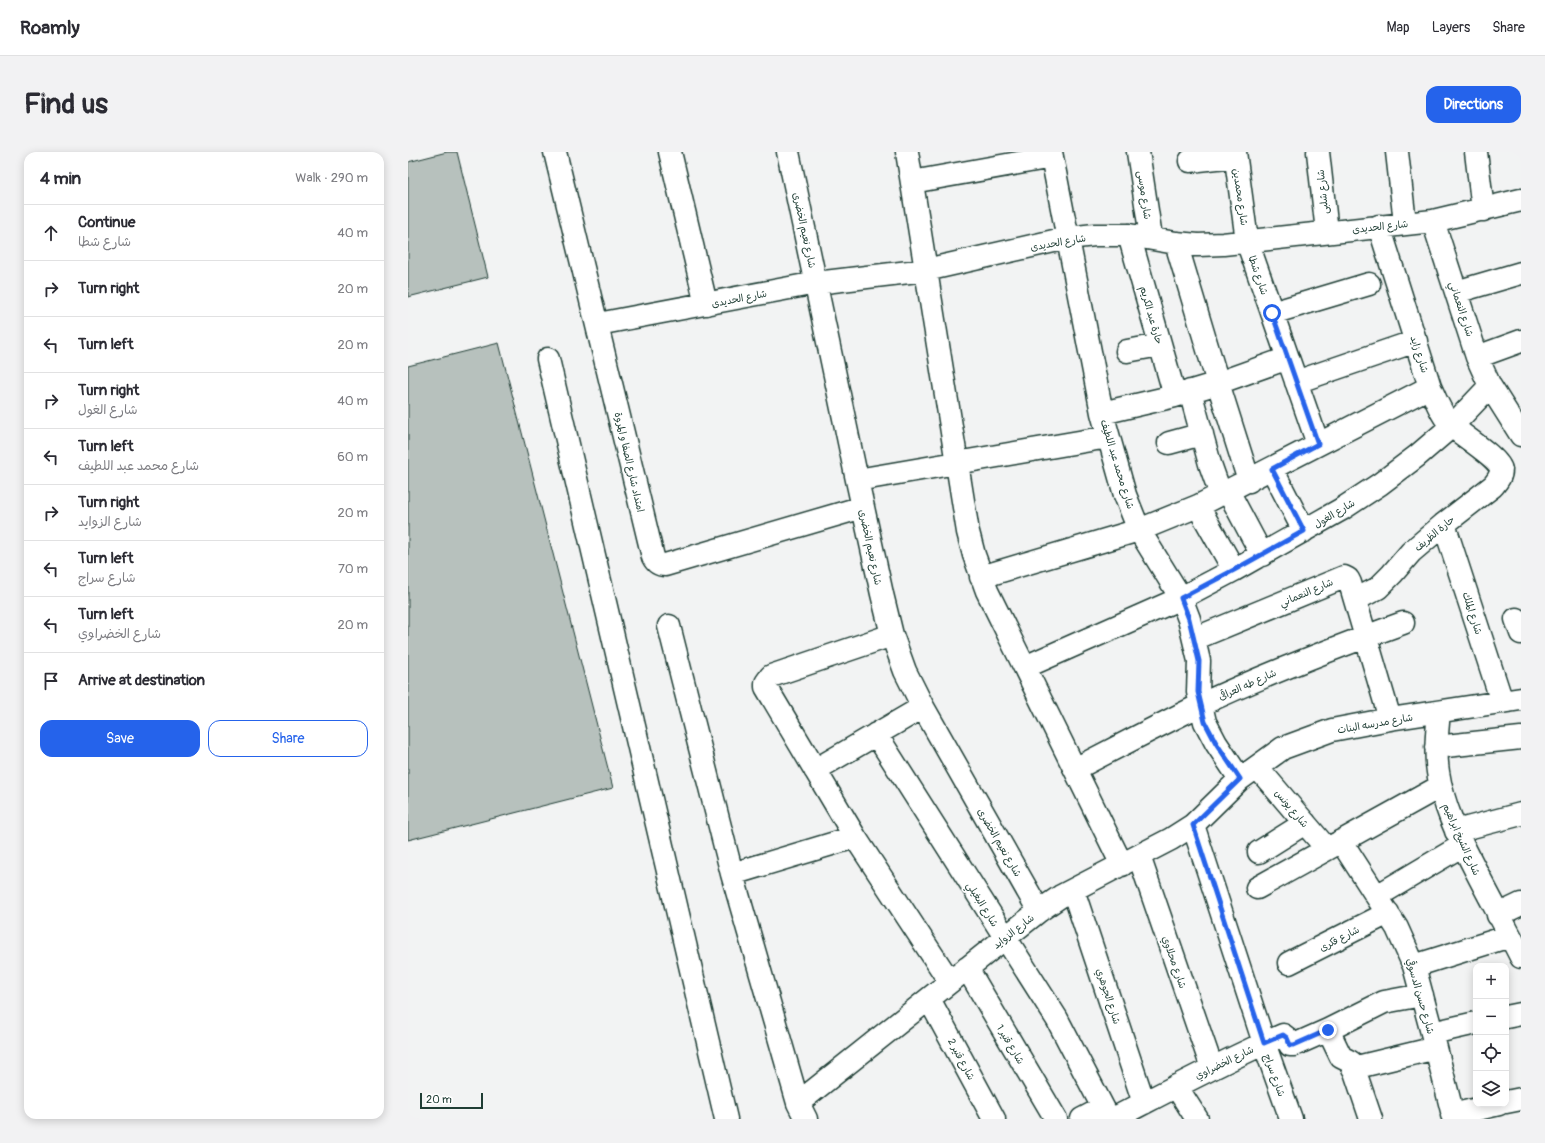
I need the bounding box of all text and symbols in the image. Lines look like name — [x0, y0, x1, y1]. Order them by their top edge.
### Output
text: Roamly — [20, 16, 80, 40]
text: Map — [1387, 19, 1410, 36]
text: Layers — [1432, 19, 1470, 36]
text: Share — [1492, 19, 1525, 36]
button: Directions — [1426, 86, 1521, 123]
text: Find us — [24, 87, 108, 122]
text: 4 min — [40, 168, 81, 189]
street label: شارع محمدين — [1229, 168, 1250, 227]
street label: شارع شلبى — [1315, 169, 1332, 215]
text: Walk · 290 m — [295, 170, 368, 186]
street label: شارع موسى — [1134, 170, 1153, 221]
street label: شارع نعيم الخضرى — [789, 191, 818, 270]
text: Continue — [78, 213, 136, 232]
street label: شارع الحديدى — [1351, 218, 1409, 237]
icon: ahead — [40, 222, 62, 244]
text: 40 m — [337, 225, 368, 241]
street label: شارع الحديدى — [1029, 232, 1087, 255]
text: شارع شطا — [78, 234, 131, 250]
street label: شارع شطا — [1245, 254, 1270, 297]
icon: right — [40, 278, 62, 300]
text: Turn right — [78, 279, 139, 298]
street label: شارع النعماني — [1444, 280, 1476, 340]
text: 20 m — [337, 281, 368, 297]
street label: حارة عبد الكريم — [1136, 285, 1165, 346]
street label: شارع الحديدى — [710, 288, 768, 311]
route start — [1263, 304, 1281, 322]
icon: left — [40, 334, 62, 356]
street label: شارع زايد — [1406, 334, 1431, 375]
text: Turn left — [78, 335, 134, 354]
text: 20 m — [337, 337, 368, 353]
text: Turn right — [78, 381, 139, 400]
icon: right — [40, 390, 62, 412]
text: 40 m — [337, 393, 368, 409]
text: شارع الغول — [78, 402, 138, 418]
street label: امتداد شارع الصفا و المروة — [611, 411, 646, 514]
street label: شارع محمد عبد اللطيف — [1097, 418, 1136, 511]
text: Turn left — [78, 437, 134, 456]
icon: left — [40, 446, 62, 468]
text: 60 m — [337, 449, 368, 465]
text: شارع محمد عبد اللطيف — [78, 458, 199, 474]
text: Turn right — [78, 493, 139, 512]
street label: شارع الغول — [1312, 497, 1358, 532]
icon: right — [40, 502, 62, 524]
text: 20 m — [337, 505, 368, 521]
street label: شارع نعيم الخضرى — [855, 508, 884, 587]
street label: حارة الظريف — [1412, 513, 1457, 554]
text: شارع الزوايد — [78, 514, 142, 530]
text: Turn left — [78, 549, 134, 568]
icon: left — [40, 558, 62, 580]
text: 70 m — [338, 561, 368, 577]
text: شارع سراج — [78, 570, 136, 586]
street label: شارع النعماني — [1278, 576, 1336, 612]
street label: شارع الملك — [1459, 591, 1485, 637]
text: Turn left — [78, 605, 134, 624]
icon: left — [40, 614, 62, 636]
text: 20 m — [337, 617, 368, 633]
text: شارع الخضراوي — [78, 626, 161, 642]
street label: شارع طه العراقى — [1216, 666, 1279, 704]
icon: arrive — [40, 670, 62, 692]
text: Arrive at destination — [78, 671, 205, 690]
street label: شارع مدرسه البنات — [1337, 711, 1414, 738]
button: Save — [40, 720, 200, 757]
button: Share — [208, 720, 368, 757]
street label: شارع يونس — [1271, 787, 1311, 831]
street label: شارع الشيخ ابراهيم — [1439, 801, 1482, 878]
street label: شارع نعيم الخضرى — [974, 806, 1024, 880]
street label: شارع البغيلي — [961, 880, 1001, 931]
street label: شارع الزوايد — [991, 912, 1037, 952]
street label: شارع فكرى — [1317, 924, 1362, 955]
street label: شارع محلاوي — [1158, 934, 1189, 991]
street label: شارع حسن الدسوقي — [1403, 957, 1438, 1036]
map controls — [1473, 963, 1509, 1107]
button: + — [1473, 963, 1509, 999]
street label: شارع الجوهري — [1091, 967, 1123, 1027]
button: − — [1473, 999, 1509, 1035]
route end — [1319, 1021, 1337, 1039]
street label: شارع قنير 1 — [993, 1023, 1027, 1067]
button: locate — [1473, 1035, 1509, 1071]
street label: شارع قنير 2 — [944, 1037, 977, 1083]
street label: شارع الخضراوي — [1193, 1043, 1257, 1084]
street label: شارع سراج — [1260, 1052, 1287, 1099]
button: layers — [1473, 1071, 1509, 1107]
scale bar — [420, 1091, 483, 1110]
text: 20 m — [426, 1093, 452, 1106]

